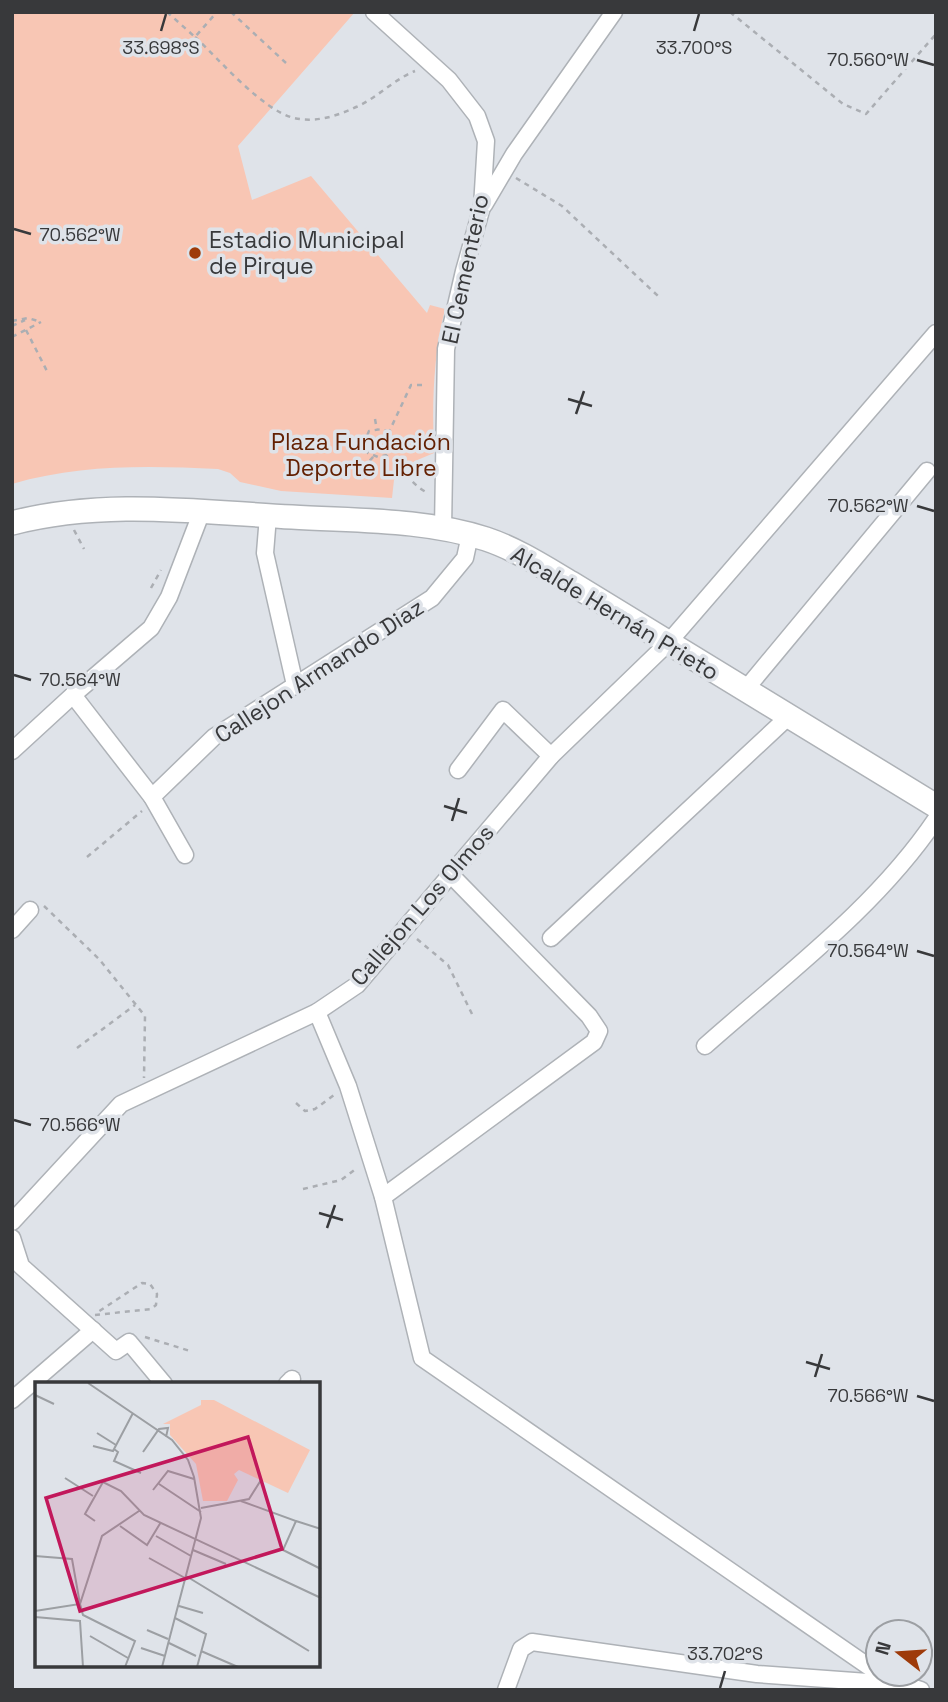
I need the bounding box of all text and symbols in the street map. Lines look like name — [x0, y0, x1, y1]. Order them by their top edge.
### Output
text: 33.698°S — [122, 36, 200, 59]
text: 33.700°S — [656, 36, 732, 59]
text: 70.560°W — [827, 48, 909, 71]
street label: El Cementerio — [434, 191, 496, 347]
text: 70.562°W — [39, 223, 121, 246]
place label: Estadio Municipal de Pirque — [209, 225, 405, 281]
marker: Estadio Municipal de Pirque — [187, 245, 203, 261]
park label: Plaza Fundación Deporte Libre — [271, 427, 451, 483]
text: 70.562°W — [827, 494, 909, 517]
street label: Alcalde Hernán Prieto — [505, 539, 725, 687]
street label: Callejon Armando Diaz — [209, 592, 429, 750]
text: 70.564°W — [39, 668, 121, 691]
street label: Callejon Los Olmos — [344, 818, 500, 992]
text: 70.564°W — [827, 939, 909, 962]
text: 70.566°W — [39, 1113, 121, 1136]
inset map — [35, 1382, 320, 1667]
text: 70.566°W — [827, 1384, 909, 1407]
north arrow — [864, 1618, 934, 1688]
text: N — [869, 1638, 897, 1658]
text: 33.702°S — [687, 1642, 763, 1665]

